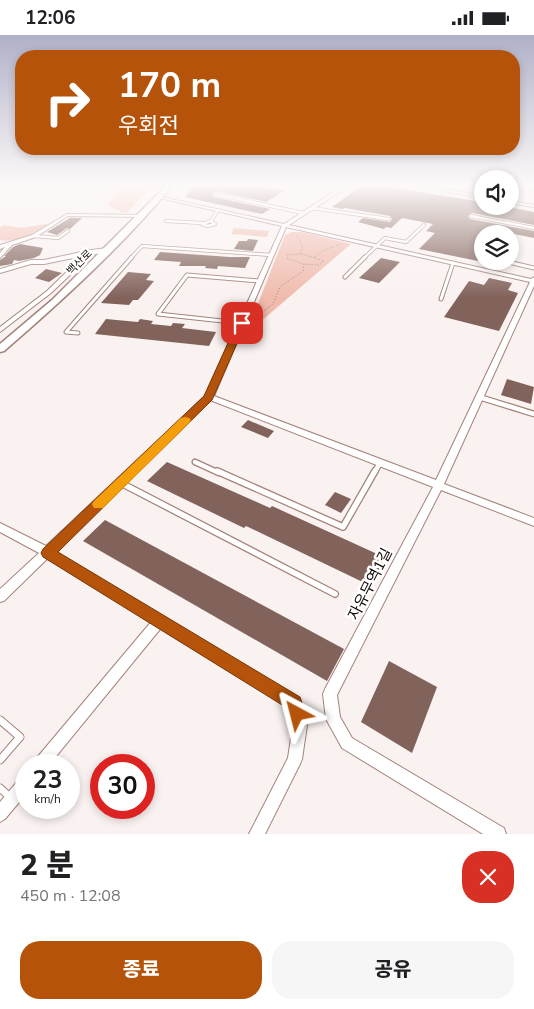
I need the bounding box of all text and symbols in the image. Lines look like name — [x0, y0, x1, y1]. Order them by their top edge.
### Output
text: 12:06 — [25, 5, 75, 31]
text: 170 m — [118, 62, 221, 109]
icon: right — [35, 70, 100, 135]
text: 우회전 — [118, 111, 179, 141]
map controls — [474, 170, 519, 270]
button: sound — [474, 170, 519, 215]
button: layers — [474, 225, 519, 270]
street label: 백산로 — [63, 246, 95, 278]
pin — [221, 302, 263, 344]
icon: arrive — [228, 309, 256, 337]
street label: 자유무역1길 — [343, 545, 397, 623]
position arrow — [270, 687, 322, 739]
speed limit sign: 30 — [90, 754, 155, 819]
text: 23 — [32, 763, 63, 797]
text: km/h — [34, 791, 61, 807]
text: 2 분 — [20, 845, 74, 886]
button: close — [462, 851, 514, 903]
text: 450 m · 12:08 — [20, 885, 121, 907]
button: 종료 — [20, 941, 262, 999]
button: 공유 — [272, 941, 514, 999]

